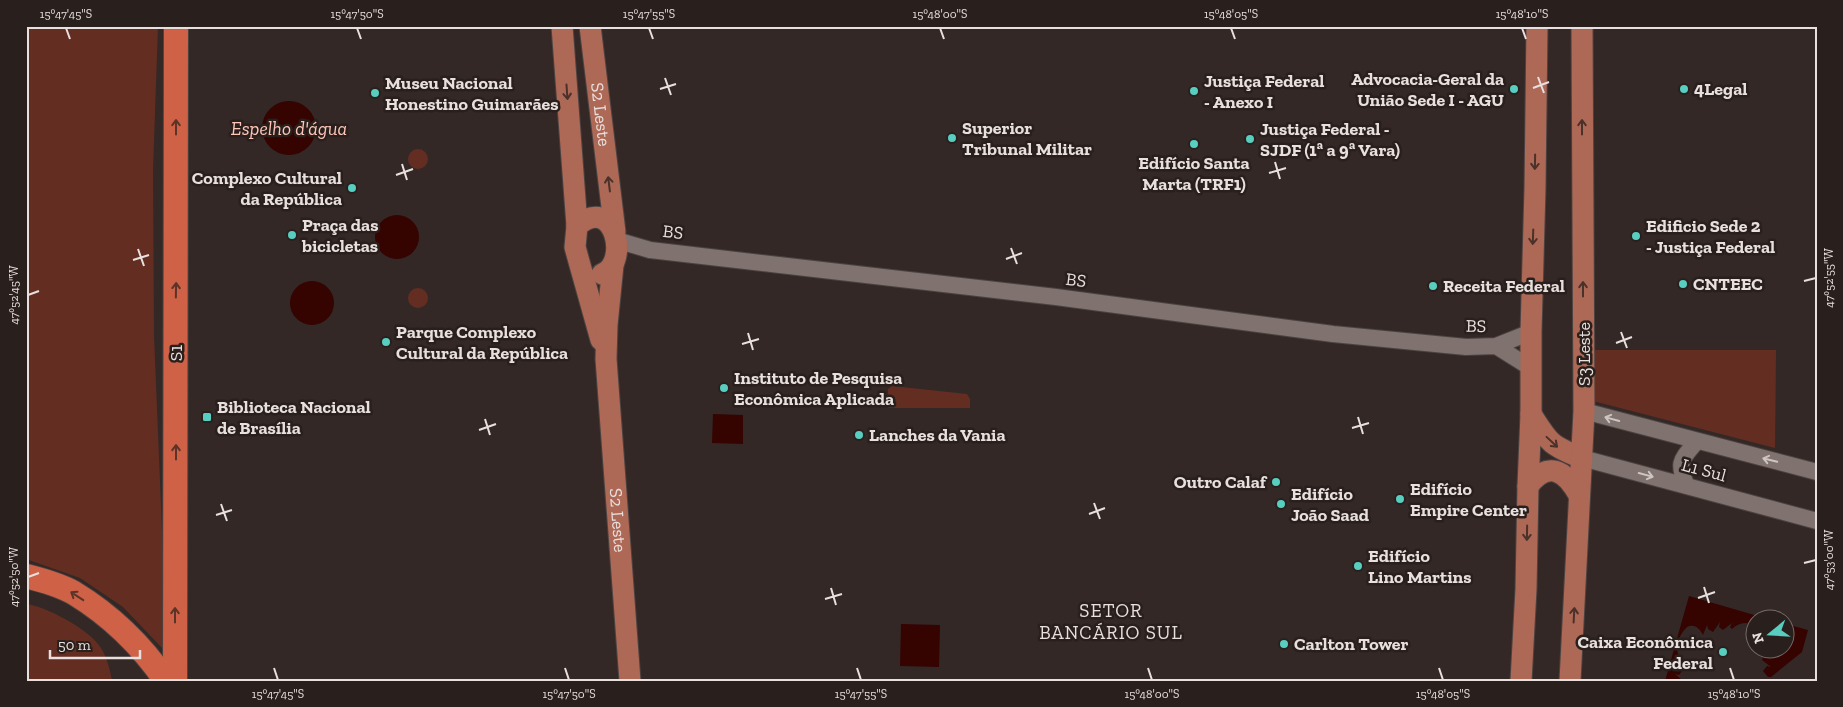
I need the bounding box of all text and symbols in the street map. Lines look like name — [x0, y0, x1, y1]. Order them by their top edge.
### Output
text: 15°47'45"S — [40, 7, 92, 21]
text: 15°47'50"S — [330, 7, 384, 21]
text: 15°47'55"S — [623, 7, 675, 21]
text: 15°48'00"S — [913, 7, 967, 21]
text: 15°48'05"S — [1204, 7, 1258, 21]
text: 15°48'10"S — [1496, 7, 1548, 21]
place label: Advocacia-Geral da União Sede I - AGU — [1351, 68, 1504, 111]
place label: Justiça Federal - Anexo I — [1204, 70, 1324, 113]
place label: Museu Nacional Honestino Guimarães — [385, 72, 558, 115]
place label: 4Legal — [1694, 78, 1747, 100]
street label: S2 Leste — [586, 81, 616, 148]
marker: Advocacia-Geral da União Sede I - AGU — [1508, 83, 1520, 95]
marker: 4Legal — [1678, 83, 1690, 95]
one-way arrow — [562, 84, 571, 100]
marker: Justiça Federal - Anexo I — [1188, 85, 1200, 97]
marker: Museu Nacional Honestino Guimarães — [369, 87, 381, 99]
water label: Espelho d'água — [231, 117, 347, 140]
place label: Superior Tribunal Militar — [962, 117, 1092, 160]
place label: Justiça Federal - SJDF (1ª a 9ª Vara) — [1260, 118, 1400, 161]
one-way arrow — [171, 119, 181, 136]
one-way arrow — [1577, 119, 1587, 135]
marker: Superior Tribunal Militar — [946, 132, 958, 144]
marker: Justiça Federal - SJDF (1ª a 9ª Vara) — [1244, 133, 1256, 145]
marker: Edifício Santa Marta (TRF1) — [1188, 138, 1200, 150]
place label: Edifício Santa Marta (TRF1) — [1138, 152, 1250, 195]
one-way arrow — [1530, 154, 1540, 170]
place label: Complexo Cultural da República — [192, 167, 342, 210]
one-way arrow — [604, 176, 614, 192]
marker: Complexo Cultural da República — [346, 182, 358, 194]
place label: Praça das bicicletas — [301, 214, 378, 257]
place label: Edificio Sede 2 - Justiça Federal — [1646, 215, 1775, 258]
street label: BS — [662, 220, 684, 244]
one-way arrow — [1529, 228, 1538, 244]
marker: Praça das bicicletas — [286, 229, 298, 241]
marker: Edificio Sede 2 - Justiça Federal — [1630, 230, 1642, 242]
text: 47°52'55"W — [1822, 248, 1836, 308]
text: 47°52'45"W — [7, 265, 21, 325]
street label: BS — [1065, 268, 1087, 292]
place label: CNTEEC — [1693, 273, 1763, 295]
place label: Receita Federal — [1443, 275, 1565, 297]
marker: CNTEEC — [1677, 278, 1689, 290]
marker: Receita Federal — [1427, 280, 1439, 292]
one-way arrow — [1578, 281, 1588, 298]
one-way arrow — [171, 282, 181, 298]
street label: BS — [1466, 315, 1486, 337]
place label: Parque Complexo Cultural da República — [396, 321, 568, 364]
street label: S3 Leste — [1573, 322, 1595, 386]
marker: Parque Complexo Cultural da República — [380, 336, 392, 348]
street label: S1 — [165, 345, 187, 361]
place label: Instituto de Pesquisa Econômica Aplicada — [734, 367, 902, 410]
marker: Instituto de Pesquisa Econômica Aplicada — [718, 382, 730, 394]
place label: Biblioteca Nacional de Brasília — [217, 396, 371, 439]
marker: Biblioteca Nacional de Brasília — [201, 411, 213, 423]
one-way arrow — [1605, 414, 1621, 423]
place label: Lanches da Vania — [869, 424, 1006, 446]
marker: Lanches da Vania — [853, 429, 865, 441]
one-way arrow — [1545, 436, 1558, 448]
one-way arrow — [171, 444, 181, 460]
street label: L1 Sul — [1679, 454, 1729, 487]
one-way arrow — [1762, 455, 1778, 464]
place label: Outro Calaf — [1174, 471, 1268, 493]
one-way arrow — [1637, 471, 1653, 481]
marker: Outro Calaf — [1270, 476, 1282, 488]
place label: Edifício Empire Center — [1410, 478, 1527, 521]
place label: Edifício João Saad — [1291, 483, 1370, 526]
street label: S2 Leste — [605, 487, 631, 553]
marker: Edifício Empire Center — [1394, 493, 1406, 505]
marker: Edifício João Saad — [1275, 498, 1287, 510]
one-way arrow — [1522, 524, 1532, 541]
text: 47°53'00"W — [1822, 529, 1836, 590]
place label: Edifício Lino Martins — [1368, 545, 1471, 588]
text: 47°52'50"W — [7, 546, 21, 607]
marker: Edifício Lino Martins — [1352, 560, 1364, 572]
one-way arrow — [71, 591, 85, 601]
district label: SETOR BANCÁRIO SUL — [1039, 599, 1183, 644]
one-way arrow — [170, 607, 180, 623]
one-way arrow — [1569, 607, 1578, 623]
north arrow — [1746, 610, 1796, 660]
scale bar — [50, 627, 140, 659]
text: N — [1748, 630, 1768, 646]
place label: Caixa Econômica Federal — [1577, 631, 1713, 674]
place label: Carlton Tower — [1294, 633, 1409, 655]
text: 50 m — [58, 636, 91, 654]
marker: Carlton Tower — [1278, 638, 1290, 650]
marker: Caixa Econômica Federal — [1717, 646, 1729, 658]
text: 15°47'45"S — [252, 687, 304, 701]
text: 15°47'50"S — [542, 687, 596, 701]
text: 15°47'55"S — [835, 687, 887, 701]
text: 15°48'00"S — [1125, 687, 1179, 701]
text: 15°48'05"S — [1416, 687, 1470, 701]
text: 15°48'10"S — [1708, 687, 1760, 701]

